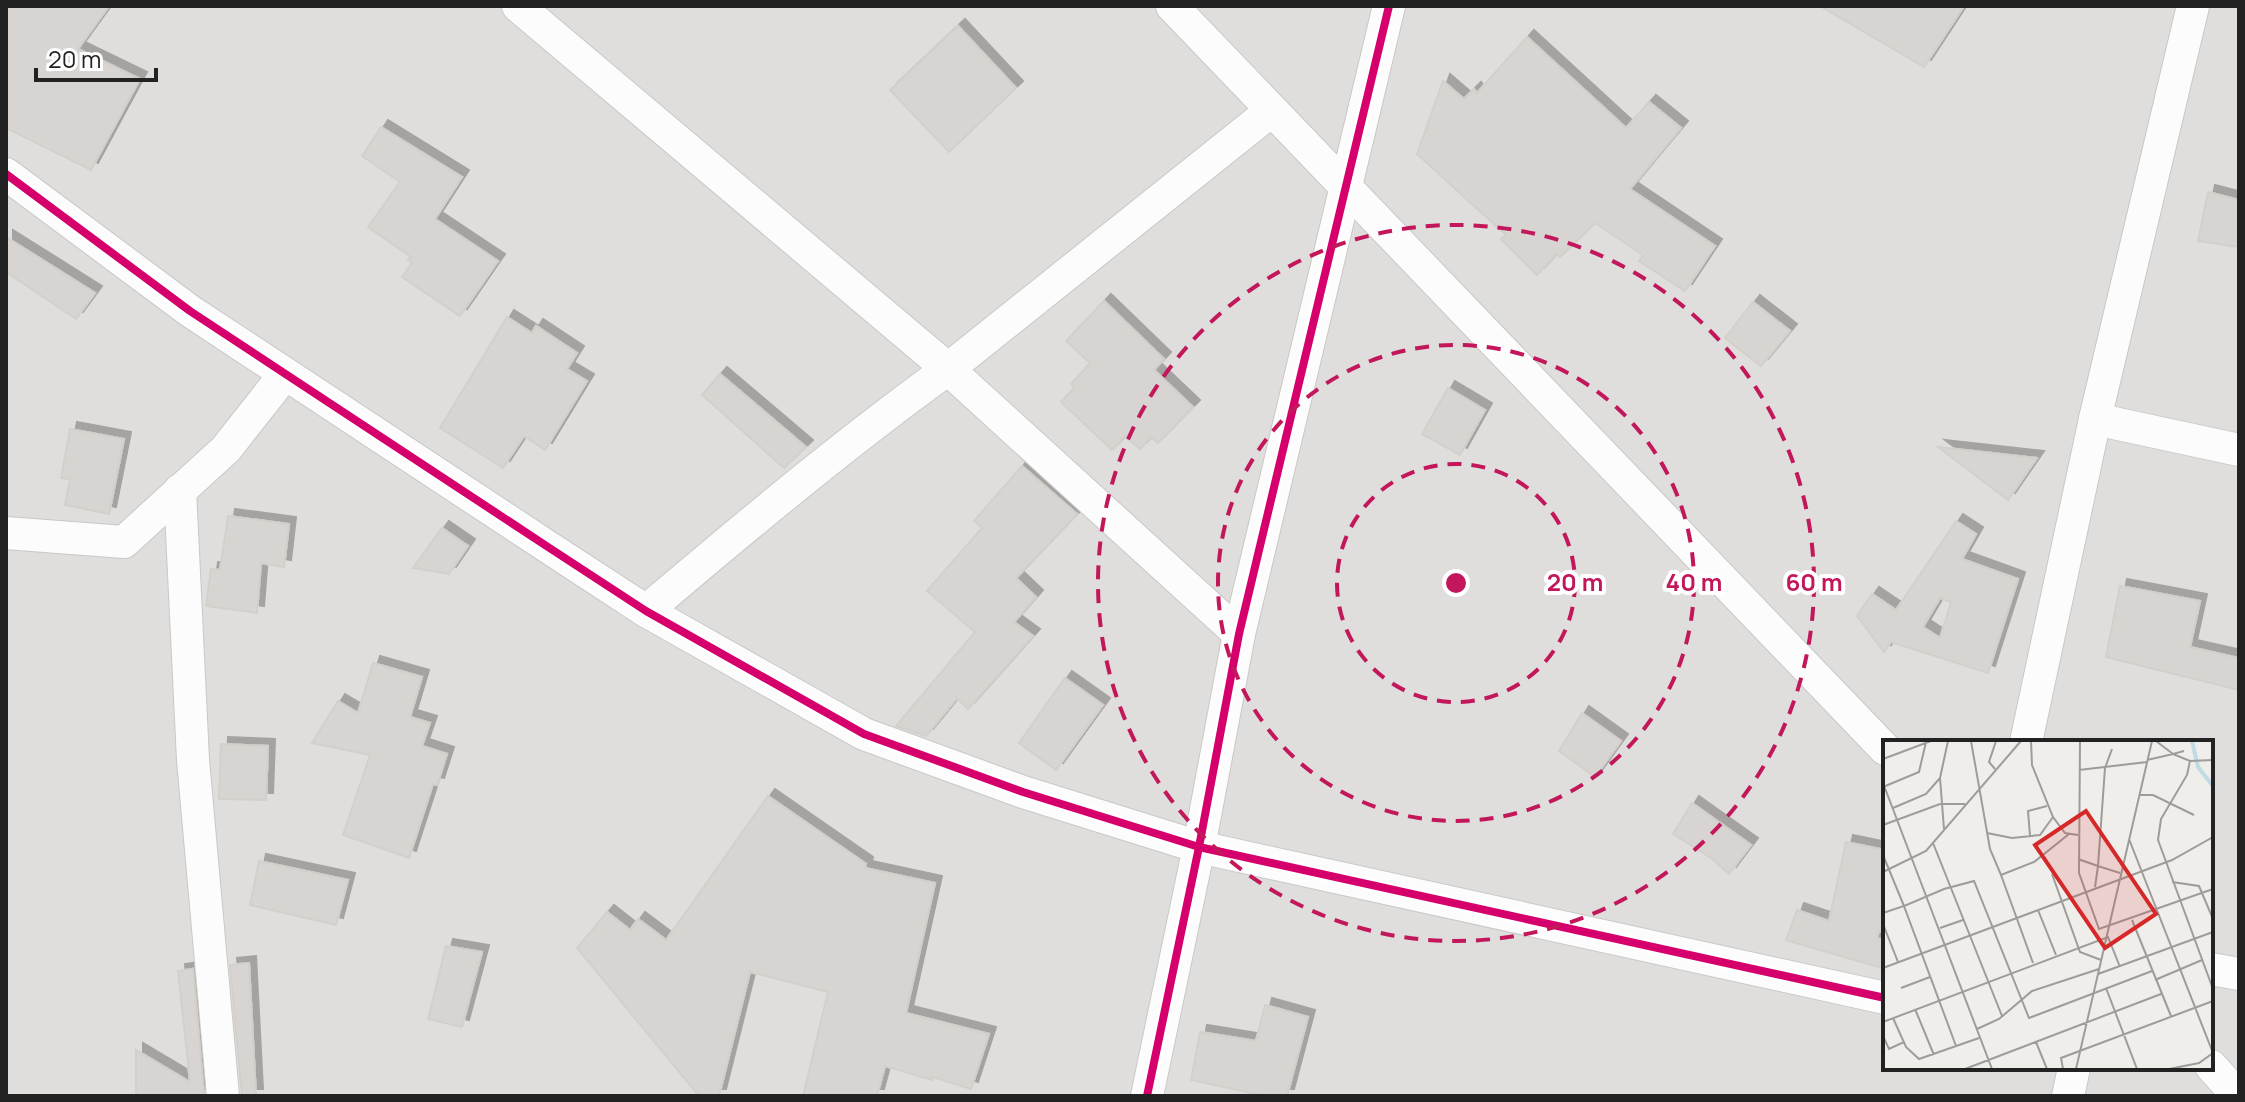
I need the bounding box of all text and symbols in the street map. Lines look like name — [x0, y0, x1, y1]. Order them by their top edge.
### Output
scale bar — [36, 32, 156, 82]
text: 20 m — [48, 42, 101, 75]
text: 20 m — [1547, 565, 1603, 598]
text: 40 m — [1666, 565, 1722, 598]
text: 60 m — [1785, 565, 1843, 598]
centre of rings — [1442, 569, 1470, 597]
inset map — [1883, 740, 2213, 1070]

